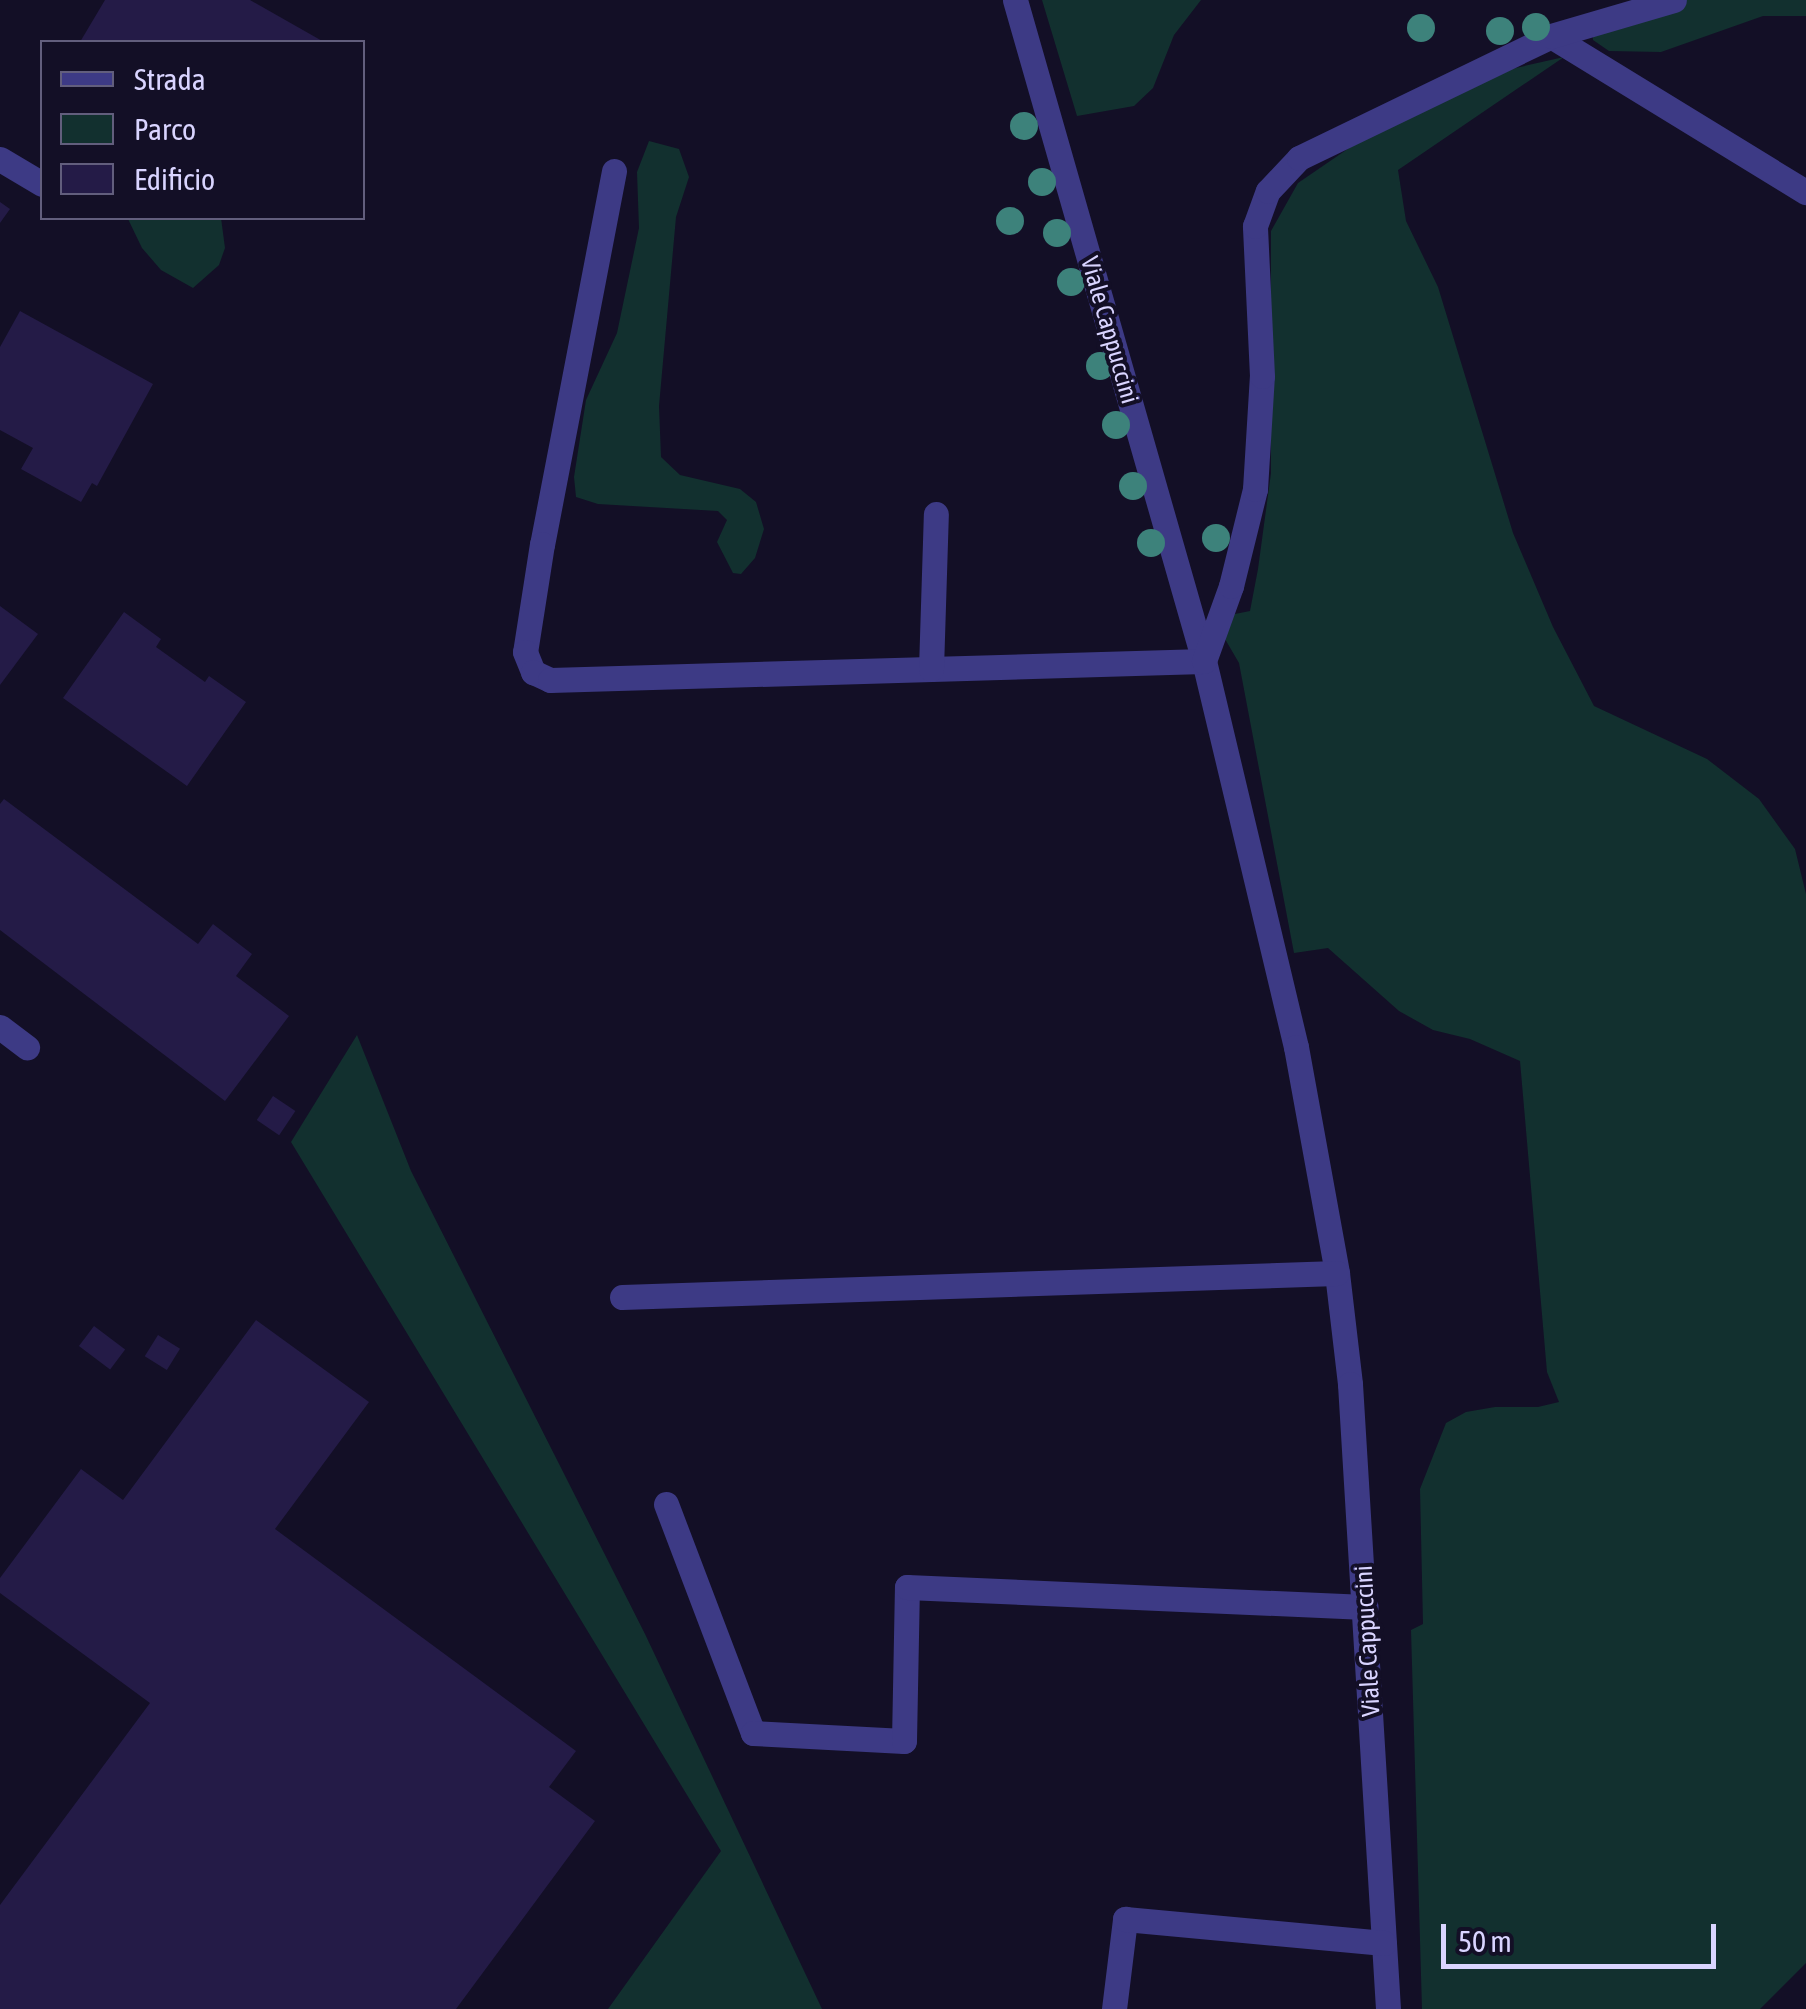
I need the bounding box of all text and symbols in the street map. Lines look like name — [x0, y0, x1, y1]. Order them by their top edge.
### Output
legend — [40, 40, 365, 220]
text: Strada — [134, 62, 206, 96]
text: Parco — [134, 112, 196, 146]
text: Edificio — [134, 162, 215, 196]
street label: Viale Cappuccini — [1075, 253, 1145, 407]
street label: Viale Cappuccini — [1348, 1565, 1386, 1717]
scale bar — [1446, 1904, 1721, 1966]
text: 50 m — [1458, 1924, 1512, 1958]

